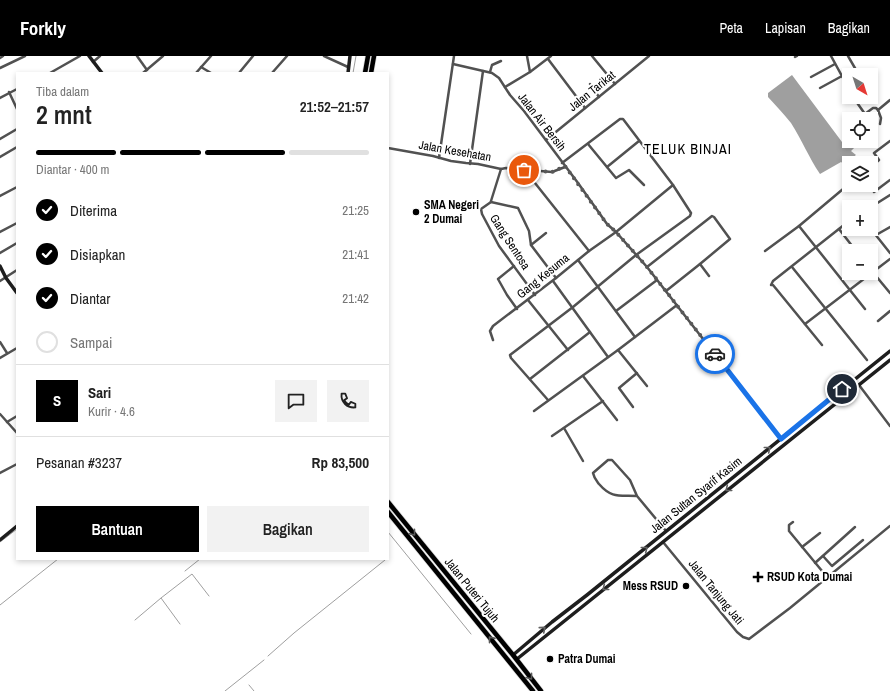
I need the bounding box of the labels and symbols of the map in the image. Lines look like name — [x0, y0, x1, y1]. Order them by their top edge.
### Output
street label: Jalan Tarikat — [565, 67, 619, 115]
north arrow — [842, 68, 878, 104]
street label: Jalan Air Bersih — [514, 90, 570, 154]
street label: Jalan Kesehatan — [418, 137, 492, 165]
district label: TELUK BINJAI — [644, 140, 732, 158]
pin — [507, 153, 541, 187]
place label: SMA Negeri 2 Dumai — [424, 197, 479, 227]
marker: SMA Negeri 2 Dumai — [411, 207, 421, 217]
street label: Gang Sentosa — [486, 211, 534, 273]
street label: Gang Kesuma — [514, 250, 573, 302]
courier — [695, 334, 735, 374]
pin — [825, 372, 859, 406]
one-way arrow — [763, 447, 771, 454]
street label: Jalan Sultan Syarif Kasim — [647, 453, 745, 537]
one-way arrow — [726, 484, 733, 491]
one-way arrow — [408, 528, 415, 535]
one-way arrow — [640, 546, 648, 553]
street label: Jalan Puteri Tujuh — [441, 554, 503, 626]
street label: Jalan Tanjung Jati — [685, 556, 747, 628]
place label: RSUD Kota Dumai — [767, 569, 853, 585]
marker: RSUD Kota Dumai — [752, 571, 764, 583]
place label: Mess RSUD — [623, 578, 678, 594]
marker: Mess RSUD — [681, 581, 691, 591]
one-way arrow — [603, 584, 610, 591]
one-way arrow — [538, 627, 546, 634]
one-way arrow — [488, 636, 495, 643]
place label: Patra Dumai — [558, 651, 616, 667]
marker: Patra Dumai — [545, 654, 555, 664]
one-way arrow — [525, 672, 532, 679]

